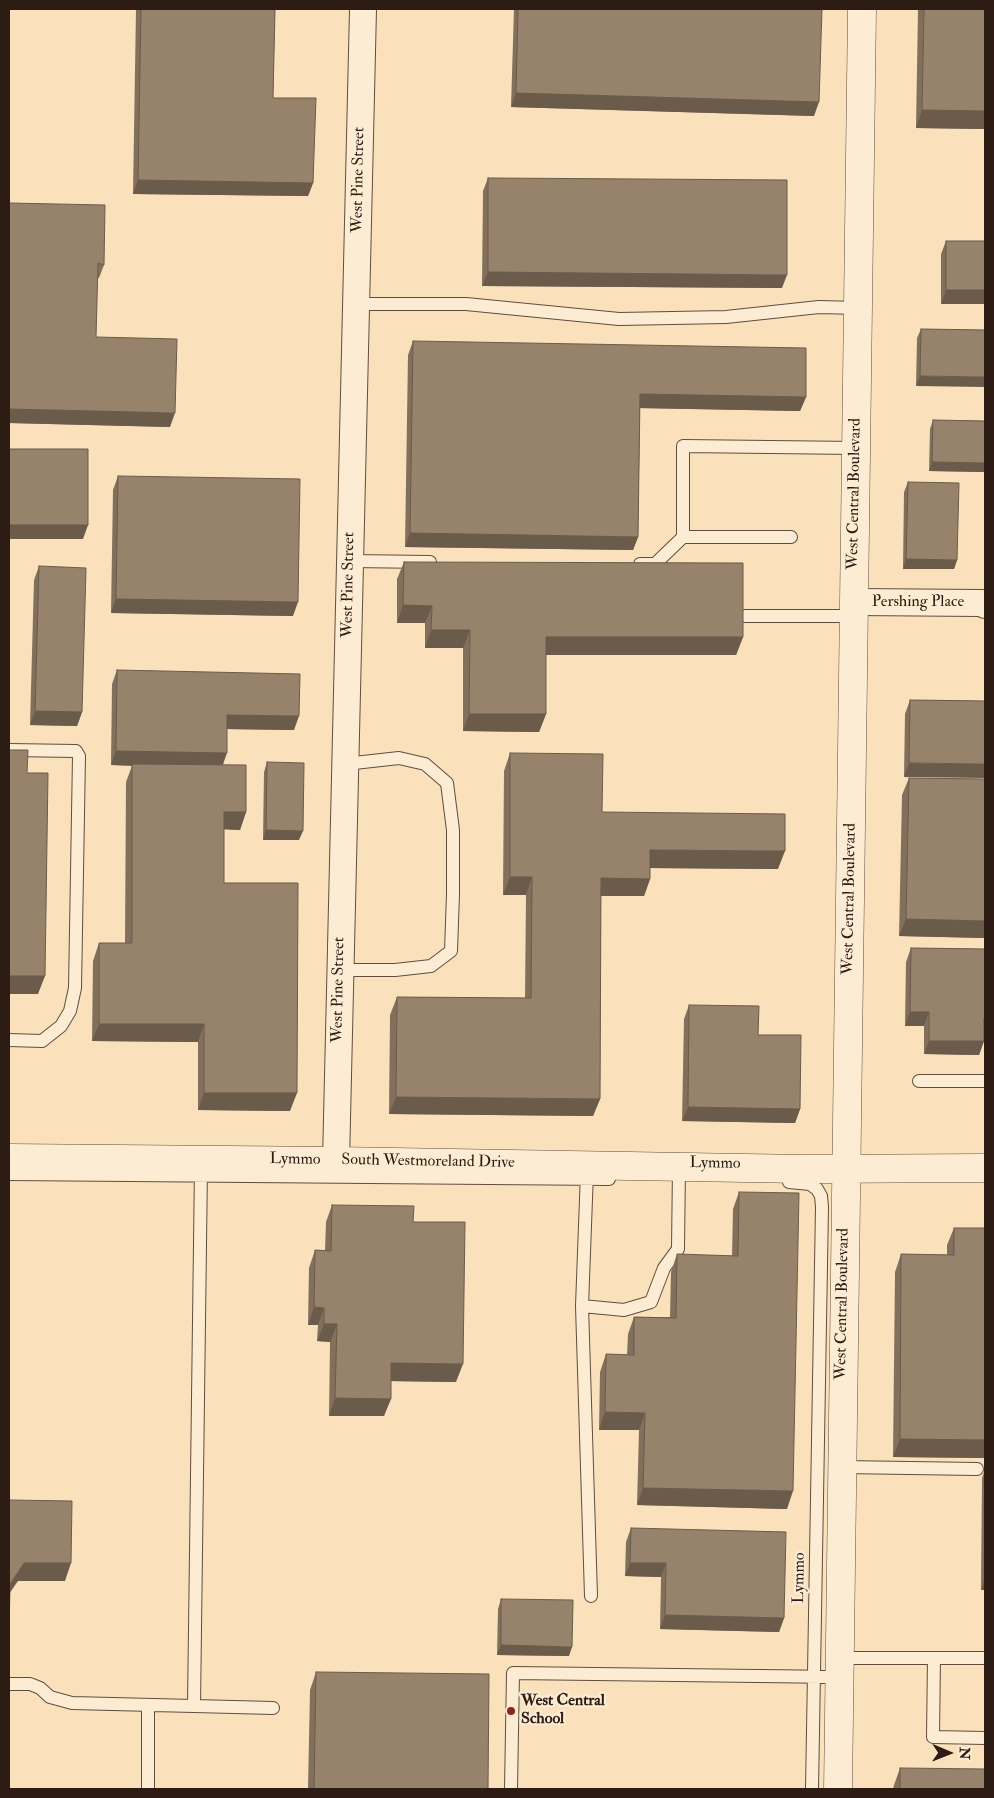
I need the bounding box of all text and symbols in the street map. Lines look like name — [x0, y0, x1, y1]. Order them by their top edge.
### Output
street label: West Pine Street — [348, 127, 370, 233]
street label: West Central Boulevard — [844, 418, 866, 570]
street label: West Pine Street — [338, 532, 360, 638]
street label: Pershing Place — [872, 593, 964, 613]
street label: West Central Boulevard — [839, 823, 861, 975]
street label: West Pine Street — [328, 937, 350, 1043]
street label: Lymmo — [269, 1150, 321, 1170]
street label: South Westmoreland Drive — [341, 1151, 515, 1173]
street label: Lymmo — [689, 1154, 741, 1174]
street label: West Central Boulevard — [832, 1228, 854, 1380]
street label: Lymmo — [790, 1552, 810, 1604]
place label: West Central School — [521, 1692, 605, 1730]
marker: West Central School — [505, 1705, 517, 1717]
north arrow — [924, 1728, 974, 1778]
text: N — [956, 1747, 973, 1760]

